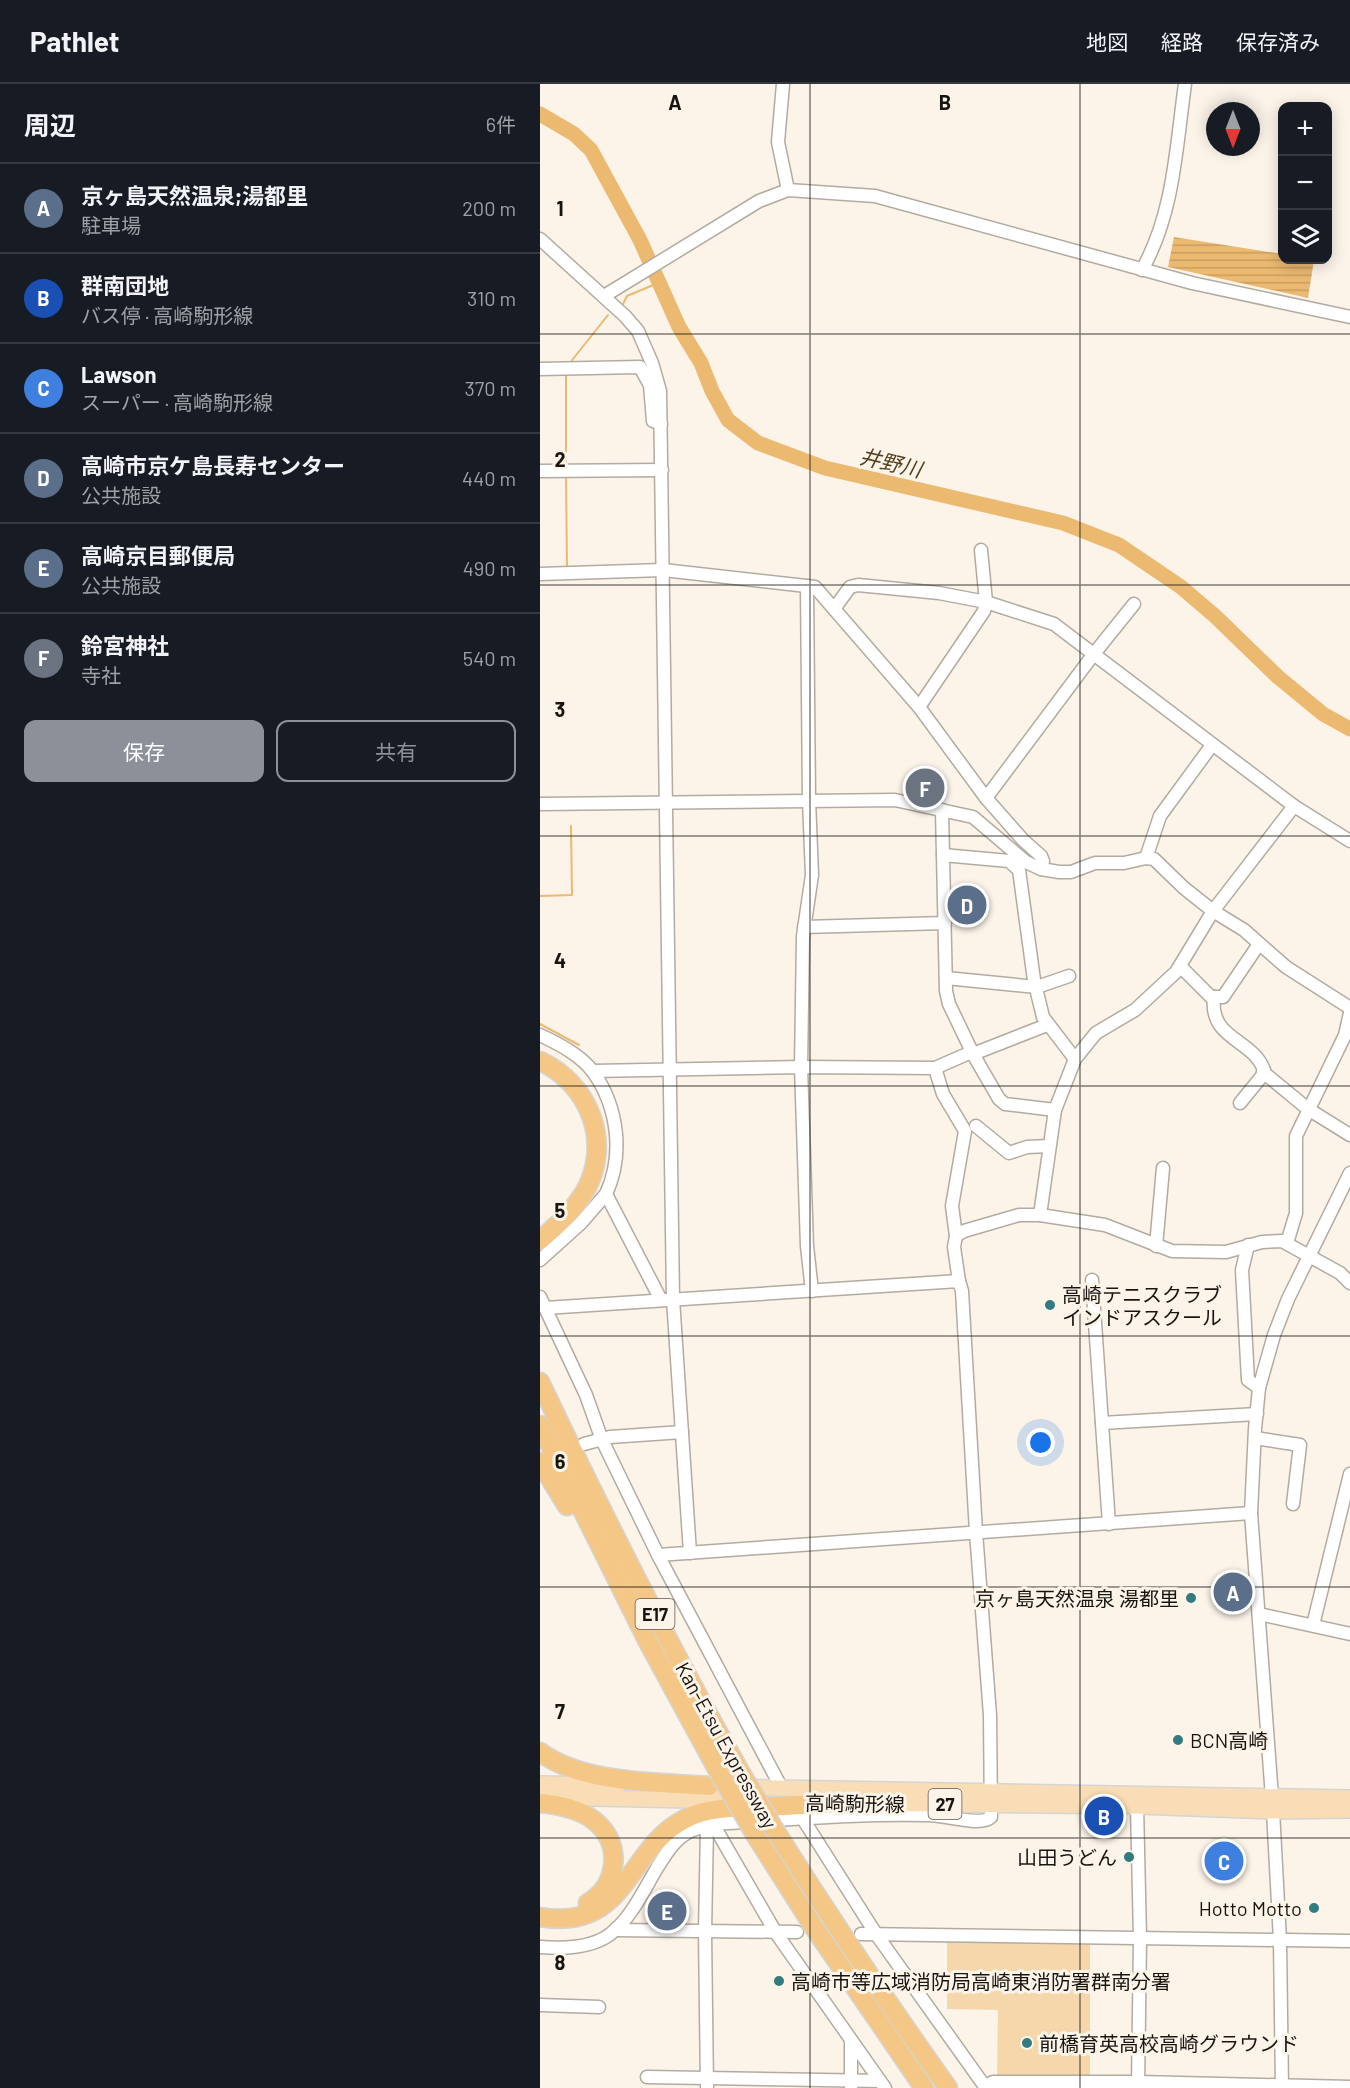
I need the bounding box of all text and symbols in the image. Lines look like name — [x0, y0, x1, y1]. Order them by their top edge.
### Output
text: Pathlet — [30, 24, 119, 58]
text: 地図 — [1086, 29, 1128, 54]
text: 経路 — [1161, 29, 1203, 54]
text: 保存済み — [1236, 29, 1320, 54]
text: A — [668, 90, 682, 114]
text: B — [939, 90, 951, 114]
north arrow — [1206, 102, 1260, 156]
map controls — [1278, 102, 1332, 264]
button: + — [1278, 102, 1332, 156]
text: 周辺 — [24, 109, 76, 140]
text: 6件 — [486, 112, 516, 136]
button: − — [1278, 156, 1332, 210]
text: 京ヶ島天然温泉;湯都里 — [81, 182, 308, 208]
text: A — [37, 196, 50, 220]
text: 200 m — [462, 196, 516, 220]
text: 1 — [556, 196, 564, 220]
button: layers — [1278, 210, 1332, 264]
text: 駐車場 — [81, 213, 141, 237]
text: 群南団地 — [81, 272, 169, 298]
text: B — [37, 286, 50, 310]
text: 310 m — [467, 286, 516, 310]
text: バス停 · 高崎駒形線 — [81, 303, 253, 327]
text: Lawson — [81, 361, 157, 387]
text: C — [37, 376, 50, 400]
text: 370 m — [464, 376, 516, 400]
text: スーパー · 高崎駒形線 — [81, 390, 273, 414]
water label: 井野川 — [857, 443, 926, 482]
text: 2 — [554, 447, 566, 471]
text: 高崎市京ケ島長寿センター — [81, 452, 345, 478]
text: D — [37, 466, 50, 490]
text: 440 m — [462, 466, 516, 490]
text: 公共施設 — [81, 483, 161, 507]
text: 高崎京目郵便局 — [81, 542, 235, 568]
text: E — [38, 556, 49, 580]
text: 490 m — [463, 556, 516, 580]
text: 公共施設 — [81, 573, 161, 597]
text: 鈴宮神社 — [81, 632, 169, 658]
text: F — [38, 646, 49, 670]
text: 540 m — [463, 646, 516, 670]
text: 寺社 — [81, 663, 121, 687]
text: 3 — [555, 697, 565, 721]
button: 保存 — [24, 720, 264, 782]
button: 共有 — [276, 720, 516, 782]
pin: F — [906, 766, 944, 810]
pin: D — [948, 882, 986, 928]
text: 4 — [554, 948, 566, 972]
text: 5 — [555, 1198, 566, 1222]
place label: 高崎テニスクラブ インドアスクール — [1062, 1282, 1222, 1329]
marker: 高崎テニスクラブ インドアスクール — [1043, 1298, 1057, 1312]
your location — [1026, 1428, 1055, 1457]
text: 6 — [555, 1449, 566, 1473]
pin: A — [1214, 1570, 1252, 1614]
place label: 京ヶ島天然温泉 湯都里 — [975, 1586, 1179, 1610]
marker: 京ヶ島天然温泉 湯都里 — [1184, 1591, 1198, 1605]
road number: E17 — [636, 1599, 674, 1629]
street label: Kan-Etsu Expressway — [671, 1657, 783, 1833]
text: 7 — [555, 1699, 565, 1723]
place label: BCN高崎 — [1190, 1728, 1268, 1752]
marker: BCN高崎 — [1171, 1733, 1185, 1747]
road number: 27 — [928, 1789, 962, 1819]
street label: 高崎駒形線 — [805, 1790, 905, 1816]
pin: B — [1084, 1794, 1124, 1838]
pin: C — [1204, 1838, 1244, 1884]
place label: 山田うどん — [1017, 1845, 1117, 1869]
marker: 山田うどん — [1122, 1850, 1136, 1864]
pin: E — [648, 1888, 686, 1934]
place label: Hotto Motto — [1199, 1896, 1302, 1920]
marker: Hotto Motto — [1307, 1901, 1321, 1915]
text: 8 — [555, 1950, 566, 1974]
place label: 高崎市等広域消防局高崎東消防署群南分署 — [791, 1969, 1171, 1993]
marker: 高崎市等広域消防局高崎東消防署群南分署 — [772, 1974, 786, 1988]
place label: 前橋育英高校高崎グラウンド — [1039, 2031, 1299, 2055]
marker: 前橋育英高校高崎グラウンド — [1020, 2036, 1034, 2050]

